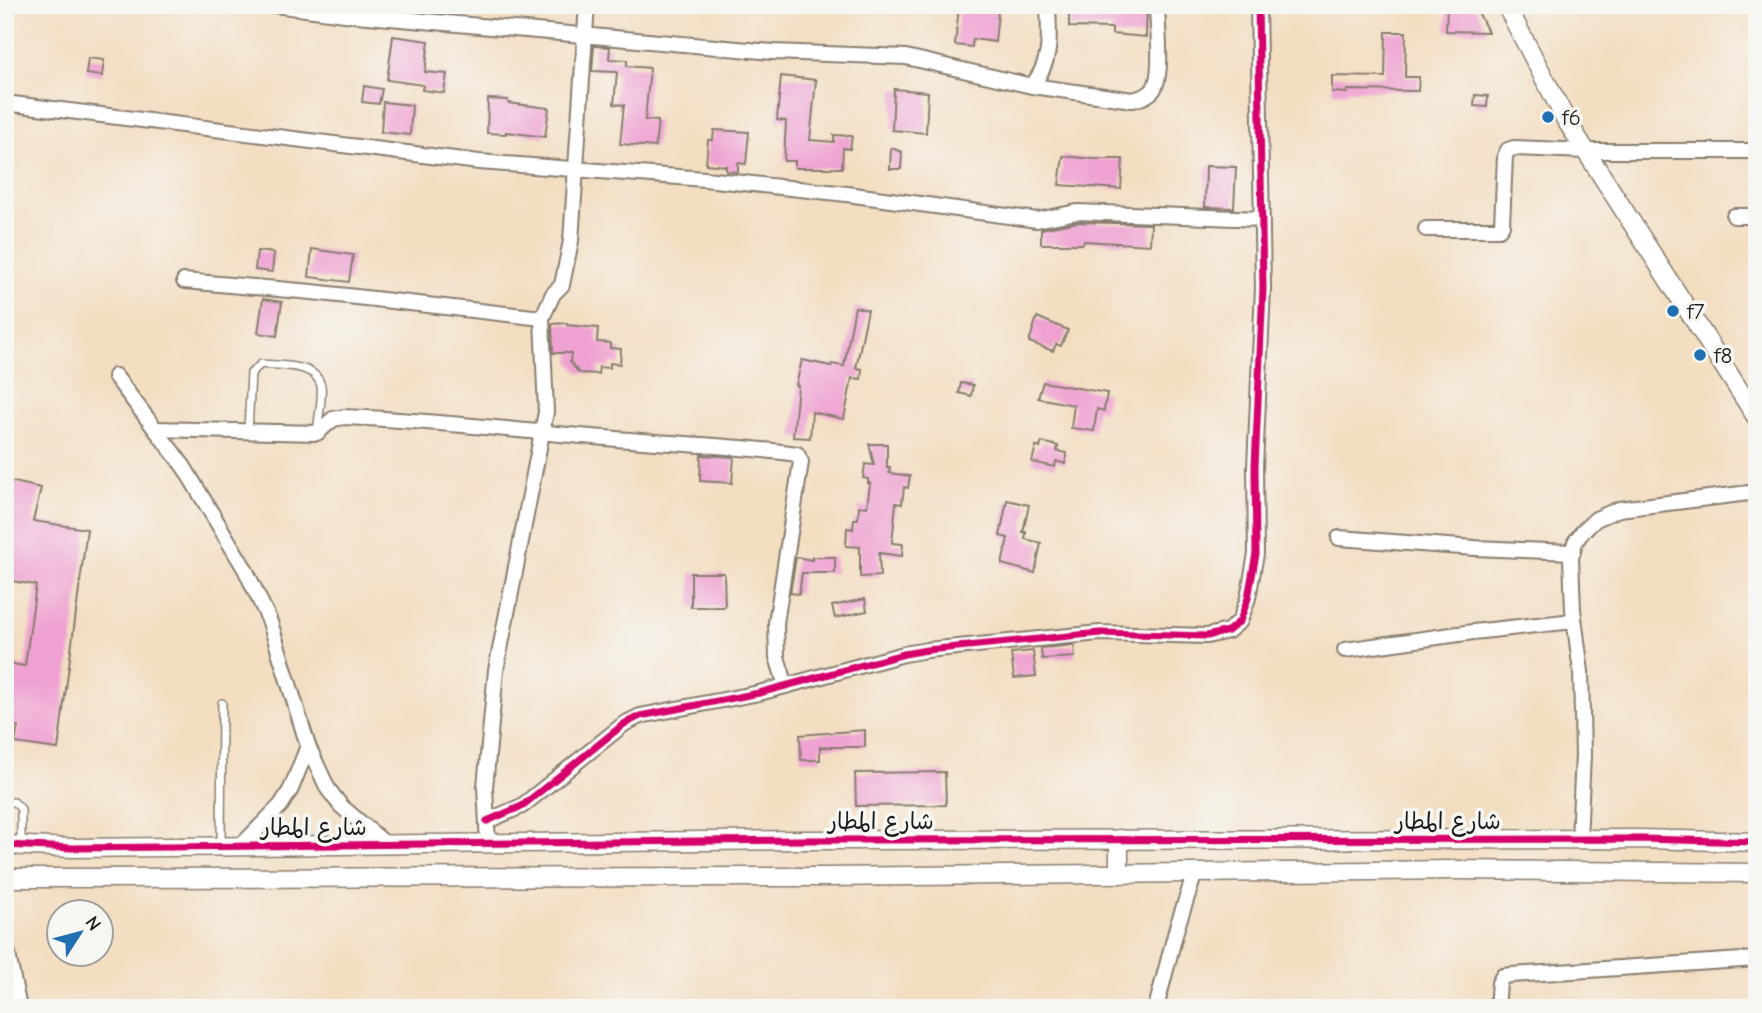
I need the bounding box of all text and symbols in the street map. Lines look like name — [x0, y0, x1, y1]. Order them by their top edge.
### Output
place label: f6 — [1561, 104, 1581, 131]
marker: f6 — [1540, 109, 1556, 125]
place label: f7 — [1686, 298, 1704, 325]
marker: f7 — [1665, 303, 1681, 319]
place label: f8 — [1713, 342, 1732, 369]
marker: f8 — [1692, 347, 1708, 363]
street label: شارع المطار — [826, 808, 934, 837]
street label: شارع المطار — [1393, 808, 1501, 837]
street label: شارع المطار — [259, 814, 367, 843]
north arrow — [46, 898, 116, 968]
text: N — [80, 912, 105, 935]

